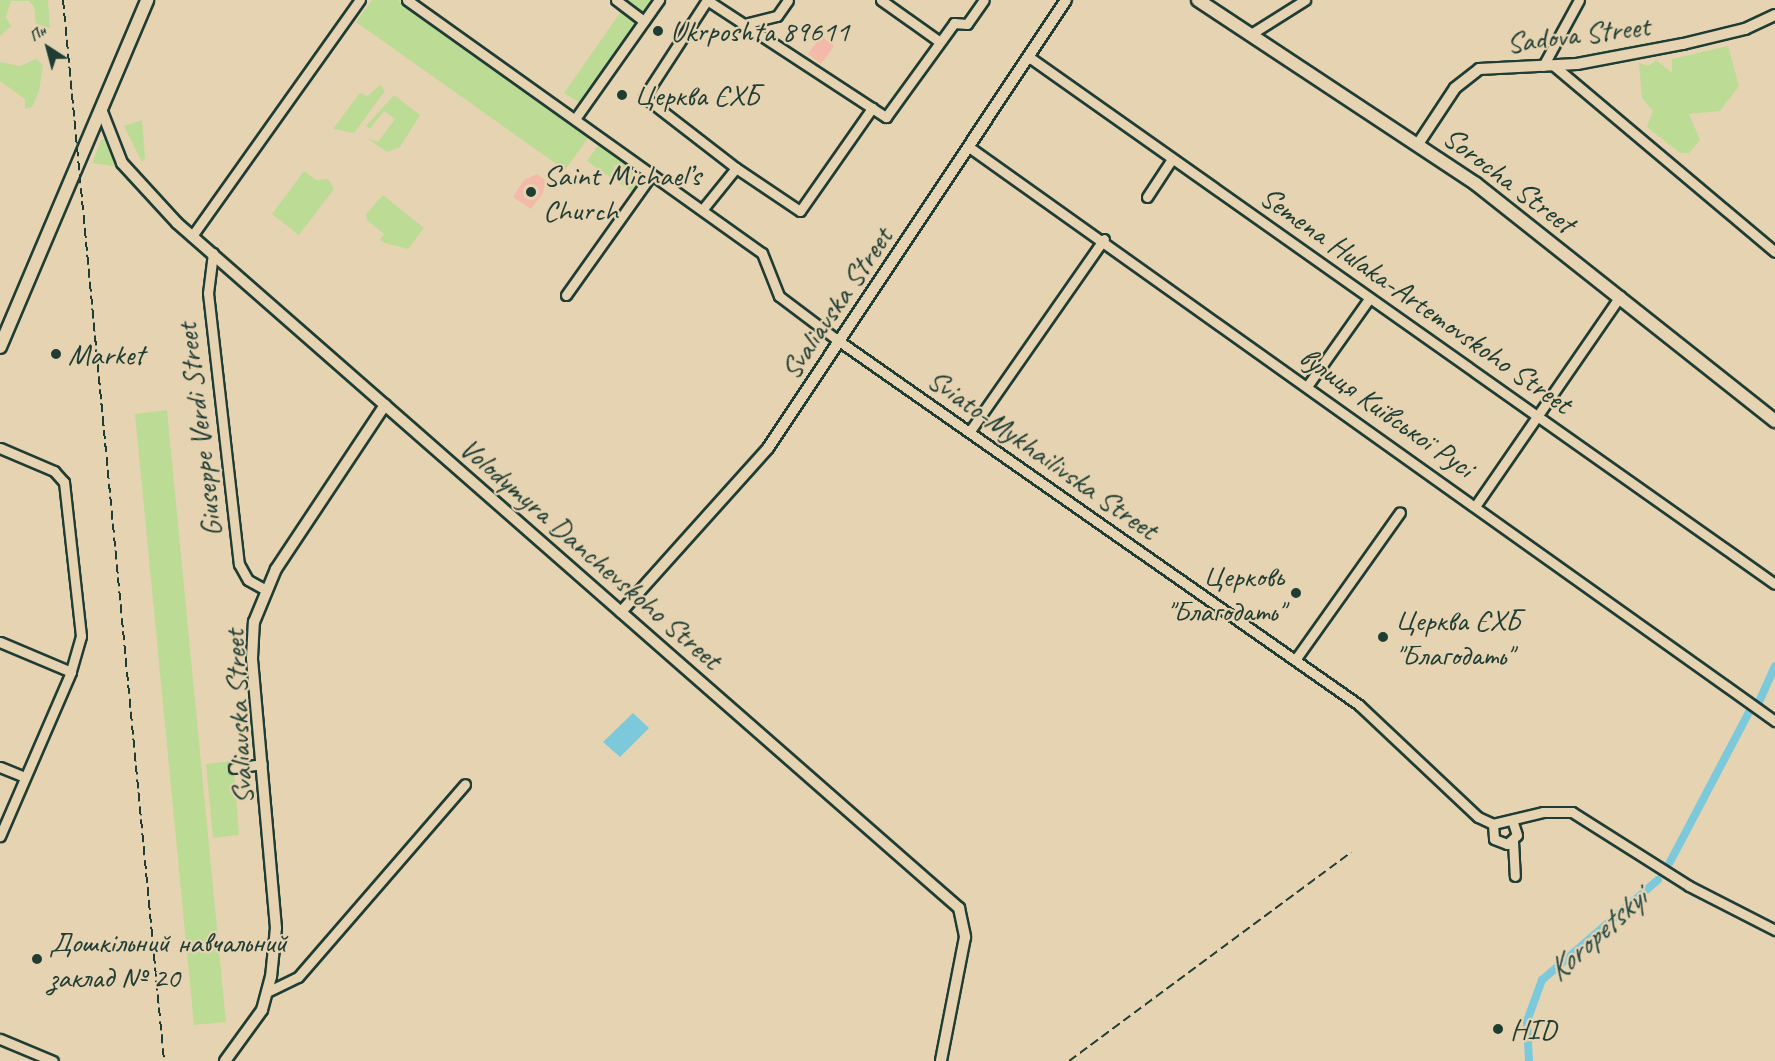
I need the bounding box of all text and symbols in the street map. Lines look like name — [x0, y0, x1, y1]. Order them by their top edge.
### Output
street label: Sadova Street — [1504, 7, 1652, 61]
place label: Ukrposhta 89611 — [670, 13, 849, 49]
north arrow — [18, 18, 78, 78]
text: Пн — [25, 20, 50, 46]
marker: Ukrposhta 89611 — [651, 24, 665, 38]
place label: Церква ЄХБ — [634, 77, 760, 113]
marker: Церква ЄХБ — [615, 88, 629, 102]
street label: Sorocha Street — [1436, 119, 1582, 241]
place label: Saint Michael’s Church — [543, 157, 699, 228]
street label: Semena Hulaka-Artemovskoho Street — [1253, 178, 1579, 422]
marker: Saint Michael’s Church — [524, 185, 538, 199]
street label: Svaliavska Street — [772, 220, 900, 386]
street label: Giuseppe Verdi Street — [168, 321, 230, 539]
place label: Market — [68, 336, 144, 372]
street label: вулиця Київської Русі — [1293, 339, 1481, 485]
marker: Market — [49, 347, 63, 361]
street label: Sviato-Mykhailivska Street — [921, 361, 1165, 547]
street label: Volodymyra Danchevskoho Street — [452, 429, 730, 677]
place label: Церковь "Благодать" — [1166, 558, 1284, 628]
marker: Церковь "Благодать" — [1289, 586, 1303, 600]
place label: Церква ЄХБ "Благодать" — [1395, 602, 1521, 672]
street label: Svaliavska Street — [215, 628, 261, 806]
marker: Церква ЄХБ "Благодать" — [1376, 630, 1390, 644]
water label: Koropetskyi — [1539, 880, 1655, 990]
place label: Дошкільний навчальний заклад № 20 — [49, 924, 287, 994]
marker: Дошкільний навчальний заклад № 20 — [30, 952, 44, 966]
place label: HID — [1510, 1011, 1556, 1047]
marker: HID — [1491, 1022, 1505, 1036]

